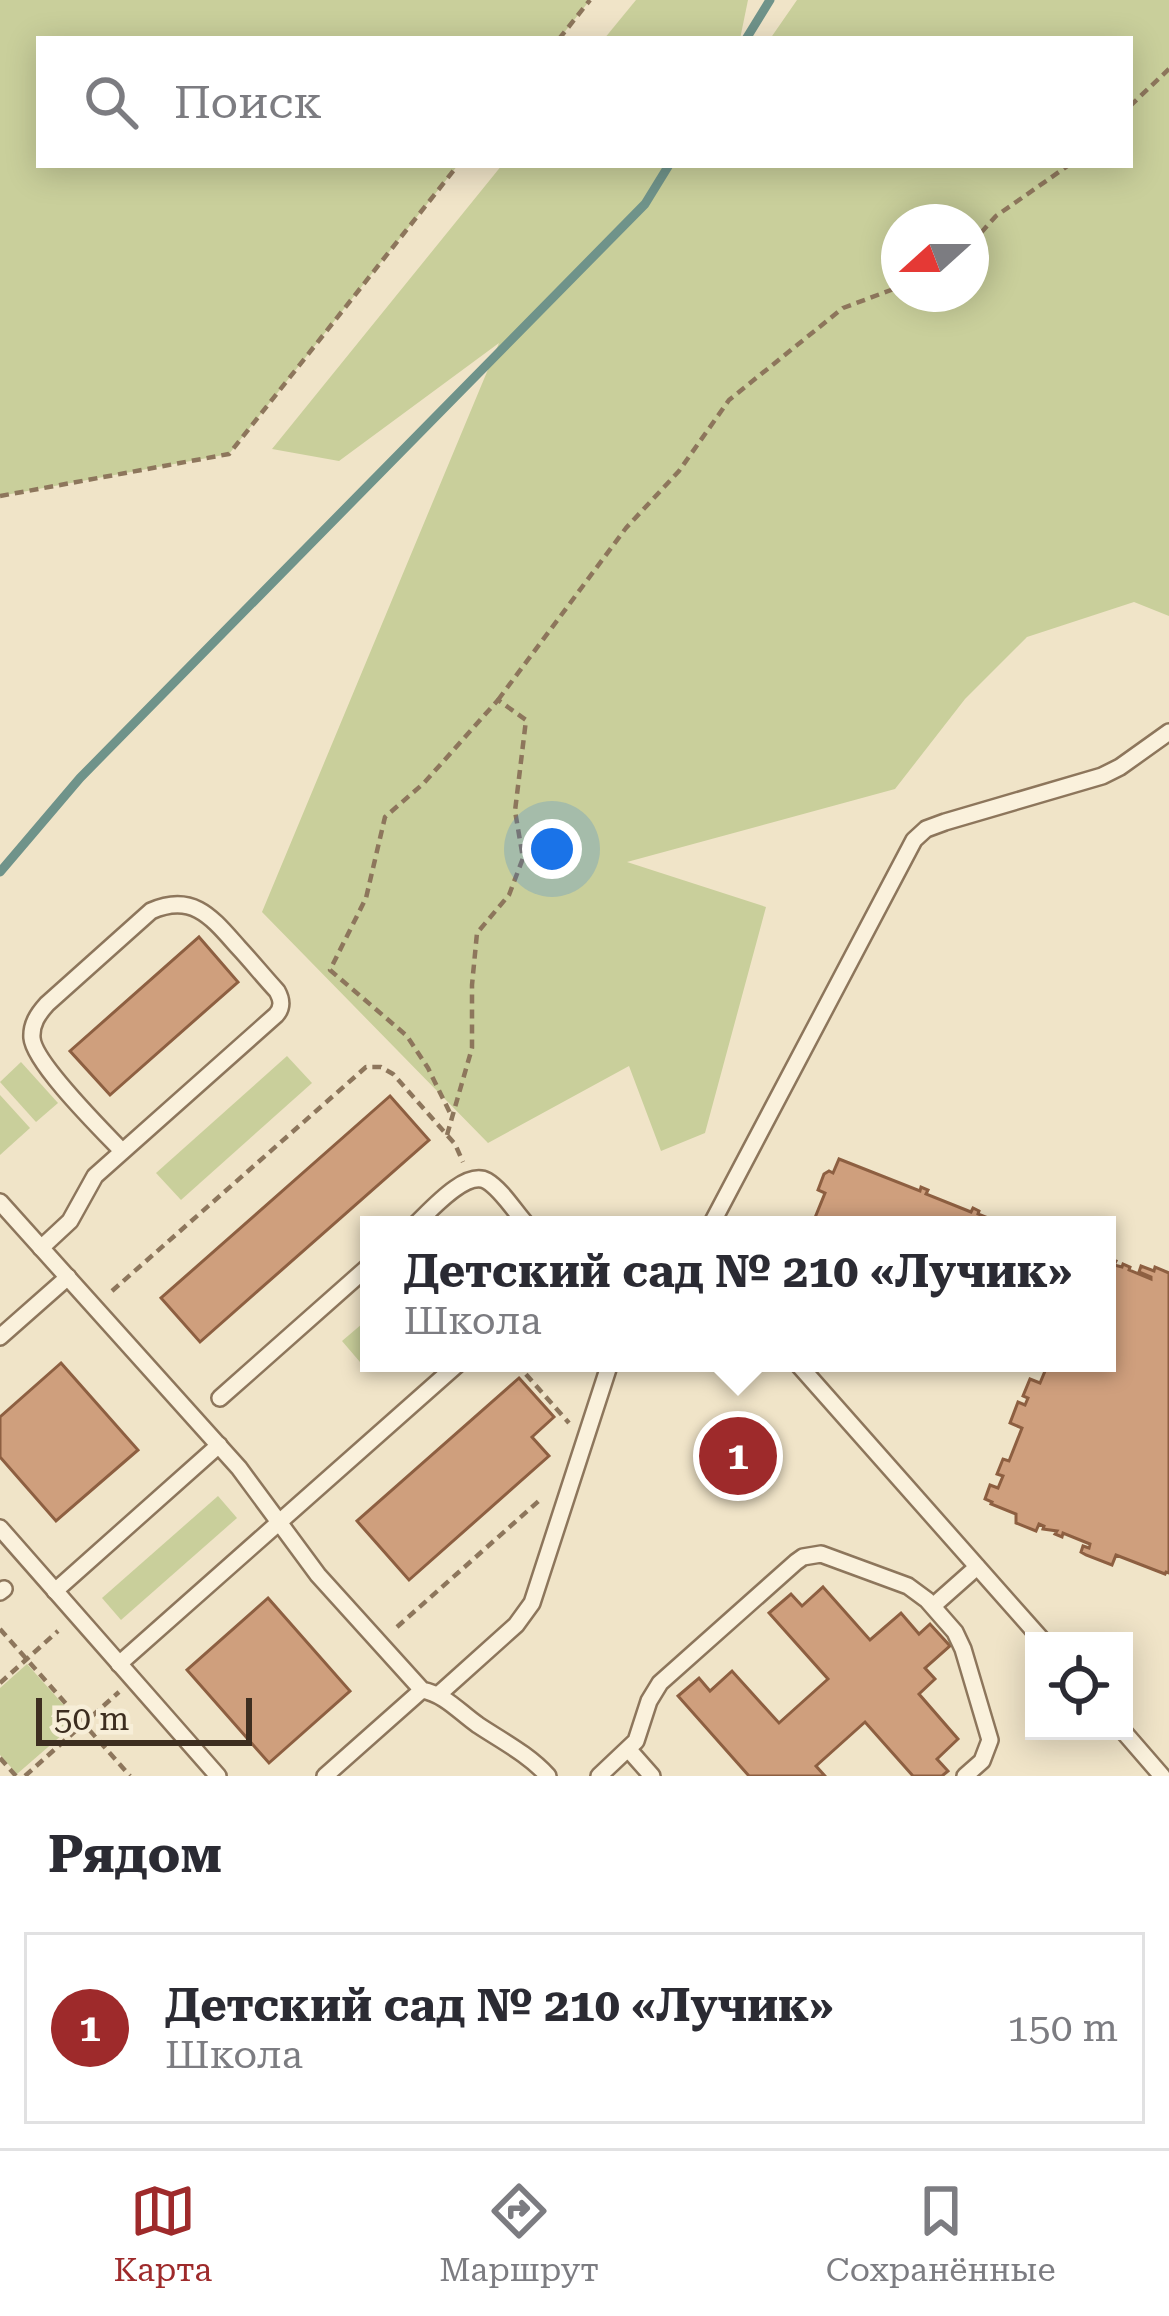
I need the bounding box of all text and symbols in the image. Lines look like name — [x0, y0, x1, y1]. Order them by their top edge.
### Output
search box — [36, 36, 1133, 168]
icon: search — [78, 69, 144, 135]
text: Поиск — [174, 76, 322, 129]
north arrow — [881, 204, 989, 312]
your location — [522, 819, 582, 879]
popup — [360, 1216, 1116, 1372]
text: Детский сад № 210 «Лучик» — [404, 1245, 1072, 1298]
text: Школа — [404, 1298, 542, 1344]
pin: 1 — [699, 1411, 777, 1501]
map controls — [1025, 1632, 1133, 1740]
button: locate — [1025, 1632, 1133, 1740]
scale bar — [36, 1692, 252, 1745]
text: 50 m — [54, 1699, 129, 1738]
text: Рядом — [48, 1825, 222, 1884]
text: Детский сад № 210 «Лучик» — [165, 1979, 834, 2032]
text: 1 — [79, 2005, 101, 2051]
text: 150 m — [1007, 2005, 1118, 2051]
text: Школа — [165, 2032, 303, 2078]
tab: Карта — [113, 2178, 212, 2289]
tab: Маршрут — [439, 2178, 599, 2289]
tab: Сохранённые — [826, 2178, 1056, 2289]

